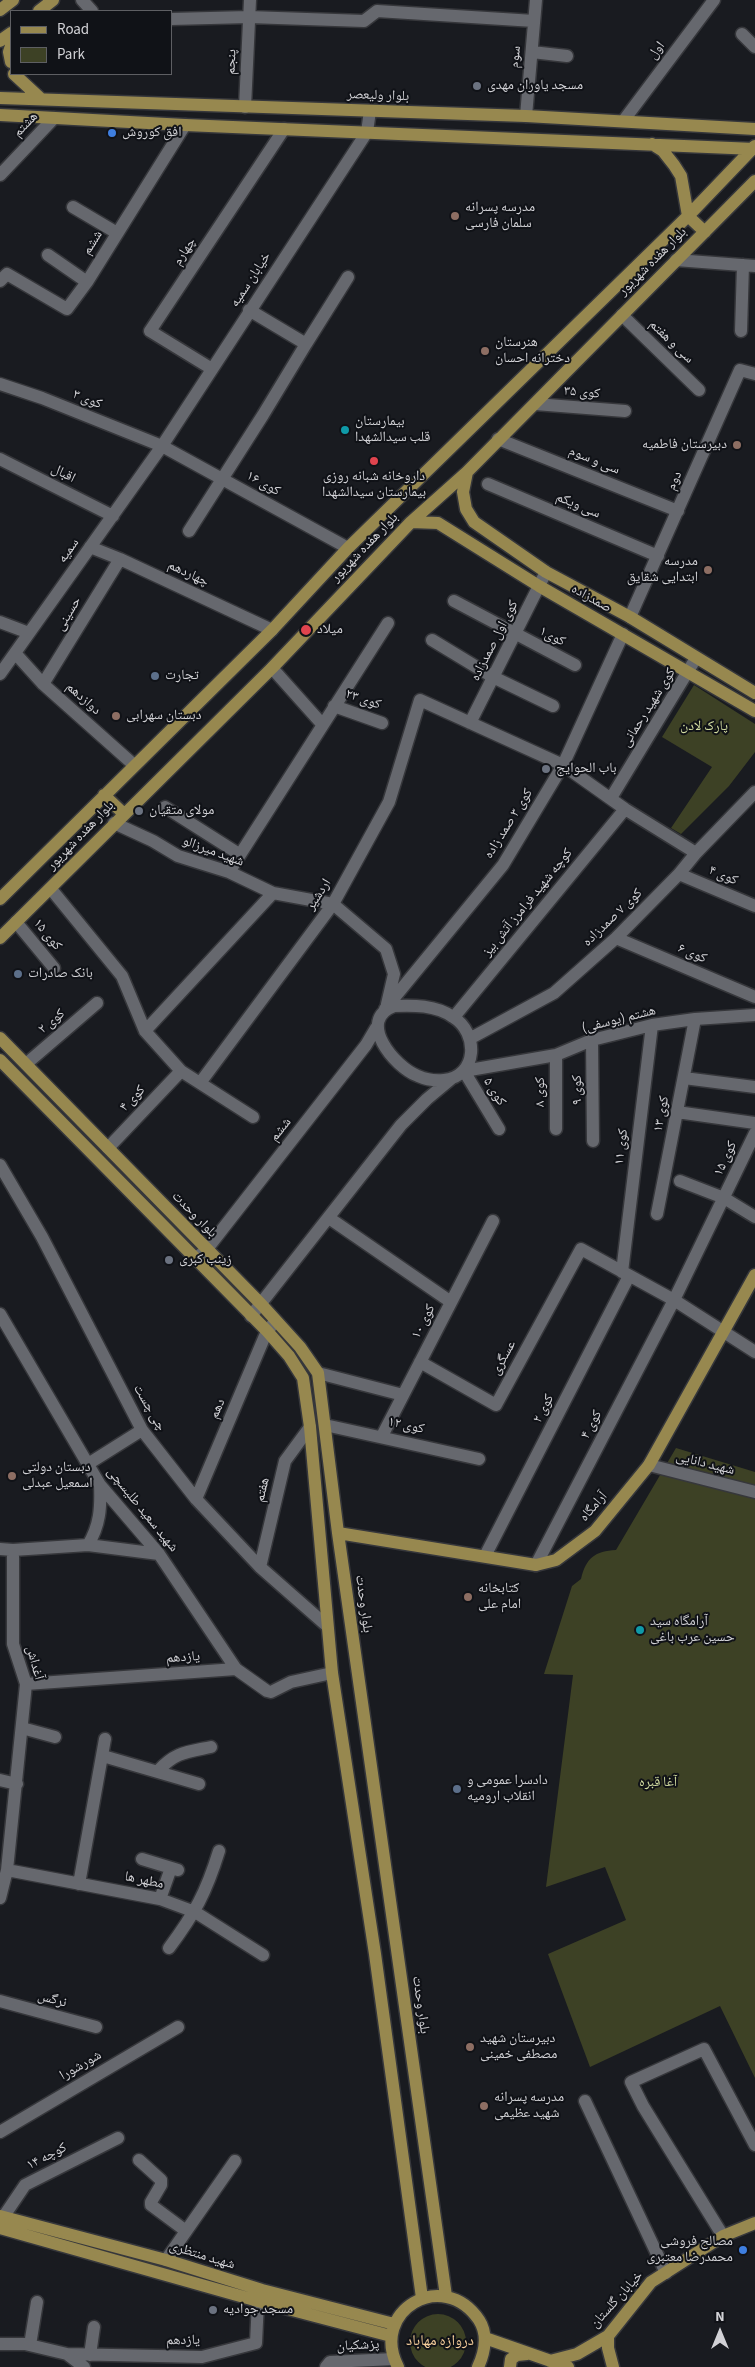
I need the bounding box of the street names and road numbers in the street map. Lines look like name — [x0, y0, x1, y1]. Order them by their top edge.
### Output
street label: اول — [645, 39, 669, 63]
street label: سوم — [507, 45, 525, 69]
street label: پنجم — [223, 49, 241, 75]
street label: بلوار ولیعصر — [347, 87, 409, 105]
street label: هشتم — [10, 109, 42, 141]
street label: بلوار هفده شهریور — [615, 224, 691, 300]
street label: ششم — [79, 228, 107, 258]
street label: چهارم — [170, 235, 200, 269]
street label: خیابان سمیه — [227, 249, 275, 311]
street label: سی و هفتم — [645, 317, 697, 367]
street label: کوی ۳۵ — [563, 383, 601, 403]
street label: کوی ۳ — [70, 387, 104, 413]
street label: سی و سوم — [566, 443, 622, 479]
street label: اقبال — [48, 461, 78, 487]
street label: کوی ۱۶ — [243, 468, 283, 500]
street label: دوم — [663, 469, 687, 493]
street label: سی ویکم — [553, 489, 603, 523]
street label: بلوار هفده شهریور — [328, 510, 402, 586]
street label: سمیه — [55, 535, 83, 567]
street label: چهاردهم — [165, 557, 211, 591]
street label: صمدزاده — [568, 581, 614, 617]
street label: حسینی — [52, 594, 86, 634]
street label: کوی اول صمدزاده — [467, 598, 523, 684]
street label: کوی۱ — [536, 623, 568, 651]
street label: کوی شهید رحمانی — [618, 665, 680, 751]
street label: دوازدهم — [62, 679, 104, 719]
street label: کوی ۲۳ — [343, 686, 383, 714]
street label: کوی ۳ صمد زاده — [481, 786, 537, 862]
street label: بلوار هفده شهریور — [44, 798, 118, 874]
street label: شهید میرزالو — [180, 833, 246, 871]
street label: کوچه شهید فرامرز آتش بیز — [479, 846, 577, 960]
street label: کوی ۴ — [706, 862, 740, 890]
street label: اردشیر — [303, 876, 335, 914]
street label: کوی ۷ صمدزاده — [580, 885, 646, 951]
street label: کوی ۱۵ — [29, 916, 65, 954]
street label: کوی ۶ — [675, 940, 709, 968]
street label: هشتم (یوسفی) — [580, 1003, 658, 1037]
street label: کوی ۲ — [35, 1006, 69, 1038]
street label: کوی ۵ — [479, 1075, 509, 1109]
street label: کوی ۹ — [569, 1075, 587, 1105]
street label: کوی ۸ — [533, 1077, 549, 1107]
street label: کوی ۴ — [117, 1082, 149, 1116]
street label: کوی ۱۳ — [650, 1095, 674, 1133]
street label: ششم — [266, 1115, 296, 1145]
street label: کوی ۱۱ — [611, 1128, 633, 1166]
street label: کوی ۱۵ — [711, 1139, 741, 1179]
street label: بلوار وحدت — [168, 1188, 220, 1242]
street label: کوی ۱۰ — [408, 1302, 440, 1342]
street label: عسگری — [488, 1338, 520, 1378]
street label: چی چست — [129, 1382, 169, 1434]
street label: کوی ۲ — [530, 1392, 558, 1426]
street label: دهم — [206, 1396, 230, 1422]
street label: کوی ۴ — [578, 1408, 606, 1442]
street label: کوی ۱۲ — [386, 1414, 426, 1438]
street label: شهید دانایی — [674, 1449, 736, 1479]
street label: شهید سعید طلیسچی — [103, 1464, 181, 1556]
street label: هفتم — [252, 1476, 274, 1504]
street label: آرامگاه — [576, 1489, 612, 1525]
street label: بلوار وحدت — [351, 1574, 375, 1634]
street label: آغداش — [21, 1644, 47, 1682]
street label: یازدهم — [165, 1648, 201, 1668]
street label: مطهر ها — [123, 1869, 165, 1893]
street label: بلوار وحدت — [408, 1975, 432, 2035]
street label: نرگس — [36, 1988, 68, 2012]
street label: شورشورا — [57, 2047, 105, 2085]
street label: کوچه ۱۴ — [24, 2140, 70, 2174]
street label: شهید منتظری — [167, 2238, 237, 2274]
street label: خیابان گلستان — [587, 2268, 647, 2332]
street label: یازدهم — [166, 2332, 200, 2350]
street label: پزشکیان — [336, 2336, 380, 2356]

